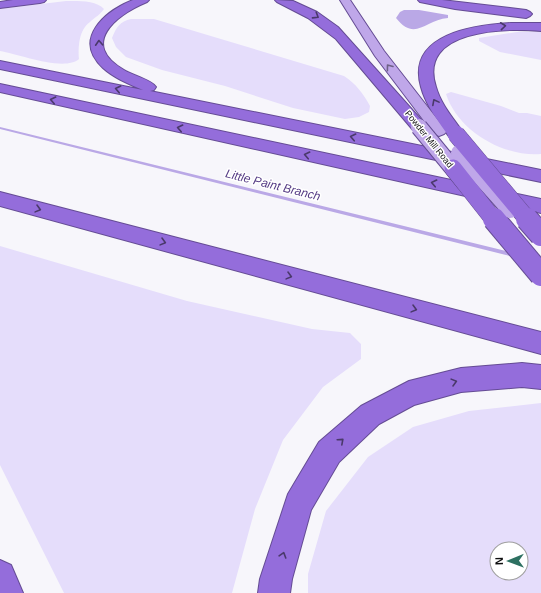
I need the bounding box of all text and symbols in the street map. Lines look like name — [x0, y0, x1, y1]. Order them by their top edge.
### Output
one-way arrow — [312, 12, 319, 19]
one-way arrow — [500, 22, 506, 31]
one-way arrow — [94, 40, 103, 46]
one-way arrow — [387, 65, 394, 72]
one-way arrow — [115, 86, 121, 94]
one-way arrow — [50, 96, 57, 104]
one-way arrow — [432, 99, 440, 106]
street label: Powder Mill Road — [403, 108, 455, 170]
one-way arrow — [177, 124, 184, 132]
one-way arrow — [350, 134, 356, 142]
one-way arrow — [304, 152, 311, 160]
water label: Little Paint Branch — [224, 166, 322, 204]
one-way arrow — [431, 179, 438, 187]
one-way arrow — [34, 204, 41, 212]
one-way arrow — [159, 237, 166, 246]
one-way arrow — [285, 271, 292, 280]
one-way arrow — [411, 305, 418, 313]
one-way arrow — [450, 378, 457, 387]
one-way arrow — [336, 438, 344, 446]
north arrow — [489, 541, 529, 581]
one-way arrow — [278, 552, 287, 559]
text: N — [493, 557, 505, 565]

